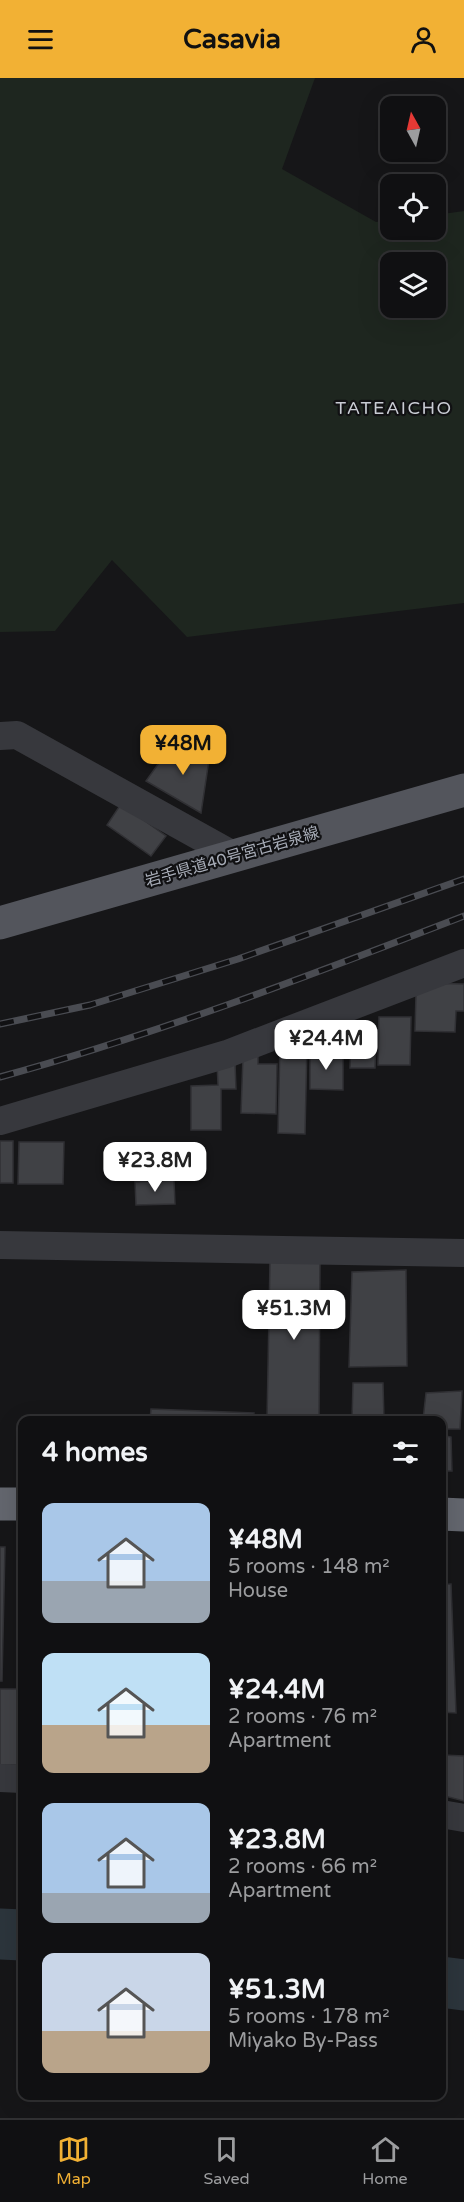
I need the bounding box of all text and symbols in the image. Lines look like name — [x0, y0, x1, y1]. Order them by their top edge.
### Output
icon: menu — [24, 23, 57, 56]
text: Casavia — [183, 23, 281, 56]
icon: person — [407, 23, 440, 56]
north arrow — [380, 96, 446, 162]
map controls — [380, 96, 446, 318]
button: locate — [380, 174, 446, 240]
button: layers — [380, 252, 446, 318]
district label: TATEAICHO — [335, 397, 453, 419]
pin: ¥48M — [147, 725, 219, 776]
text: ¥48M — [154, 732, 212, 756]
street label: 岩手県道40号宮古岩泉線 — [143, 823, 322, 891]
pin: ¥24.4M — [277, 1020, 375, 1071]
text: ¥24.4M — [289, 1027, 363, 1051]
pin: ¥23.8M — [106, 1142, 204, 1193]
text: ¥23.8M — [117, 1149, 193, 1173]
pin: ¥51.3M — [245, 1290, 343, 1341]
text: ¥51.3M — [256, 1297, 332, 1321]
icon: filters — [389, 1436, 422, 1469]
text: 4 homes — [42, 1437, 148, 1468]
text: ¥48M — [228, 1524, 303, 1555]
icon: home — [90, 1527, 162, 1599]
text: 5 rooms · 148 m² — [228, 1555, 390, 1579]
text: House — [228, 1579, 288, 1603]
text: ¥24.4M — [228, 1674, 325, 1705]
icon: home — [90, 1677, 162, 1749]
text: 2 rooms · 76 m² — [228, 1705, 377, 1729]
text: Apartment — [228, 1729, 331, 1753]
text: ¥23.8M — [228, 1824, 326, 1855]
icon: home — [90, 1827, 162, 1899]
text: 2 rooms · 66 m² — [228, 1855, 377, 1879]
text: Apartment — [228, 1879, 331, 1903]
text: ¥51.3M — [228, 1974, 326, 2005]
icon: home — [90, 1977, 162, 2049]
text: 5 rooms · 178 m² — [228, 2005, 390, 2029]
text: Miyako By-Pass — [228, 2029, 378, 2053]
tab: Map — [56, 2133, 91, 2189]
tab: Saved — [203, 2133, 250, 2189]
tab: Home — [362, 2133, 408, 2189]

